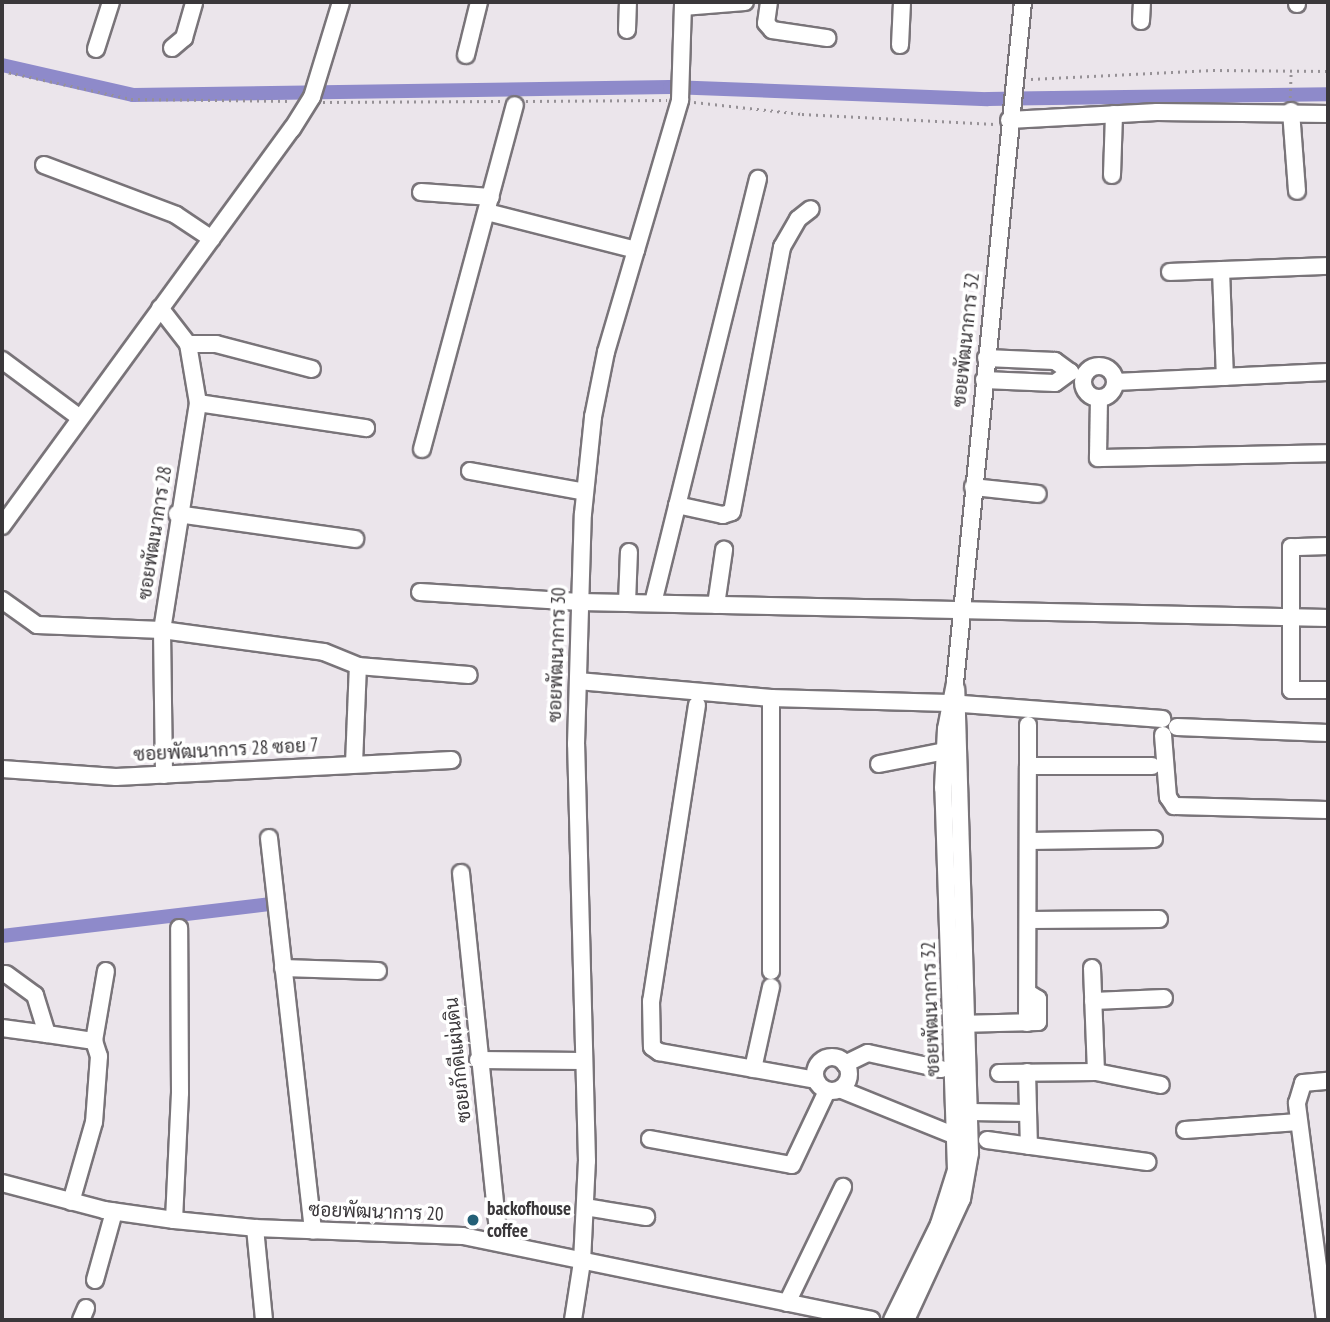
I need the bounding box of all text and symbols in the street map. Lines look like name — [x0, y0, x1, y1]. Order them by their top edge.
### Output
street label: ซอยพัฒนาการ 32 — [948, 272, 984, 408]
street label: ซอยพัฒนาการ 28 — [133, 465, 177, 601]
street label: ซอยพัฒนาการ 30 — [543, 587, 571, 723]
street label: ซอยพัฒนาการ 28 ซอย 7 — [133, 734, 319, 766]
street label: ซอยพัฒนาการ 32 — [917, 941, 945, 1077]
street label: ซอยภักดีแผ่นดิน — [440, 996, 476, 1124]
street label: ซอยพัฒนาการ 20 — [308, 1198, 444, 1226]
place label: backofhouse coffee — [487, 1198, 571, 1242]
marker: backofhouse coffee — [465, 1212, 481, 1228]

